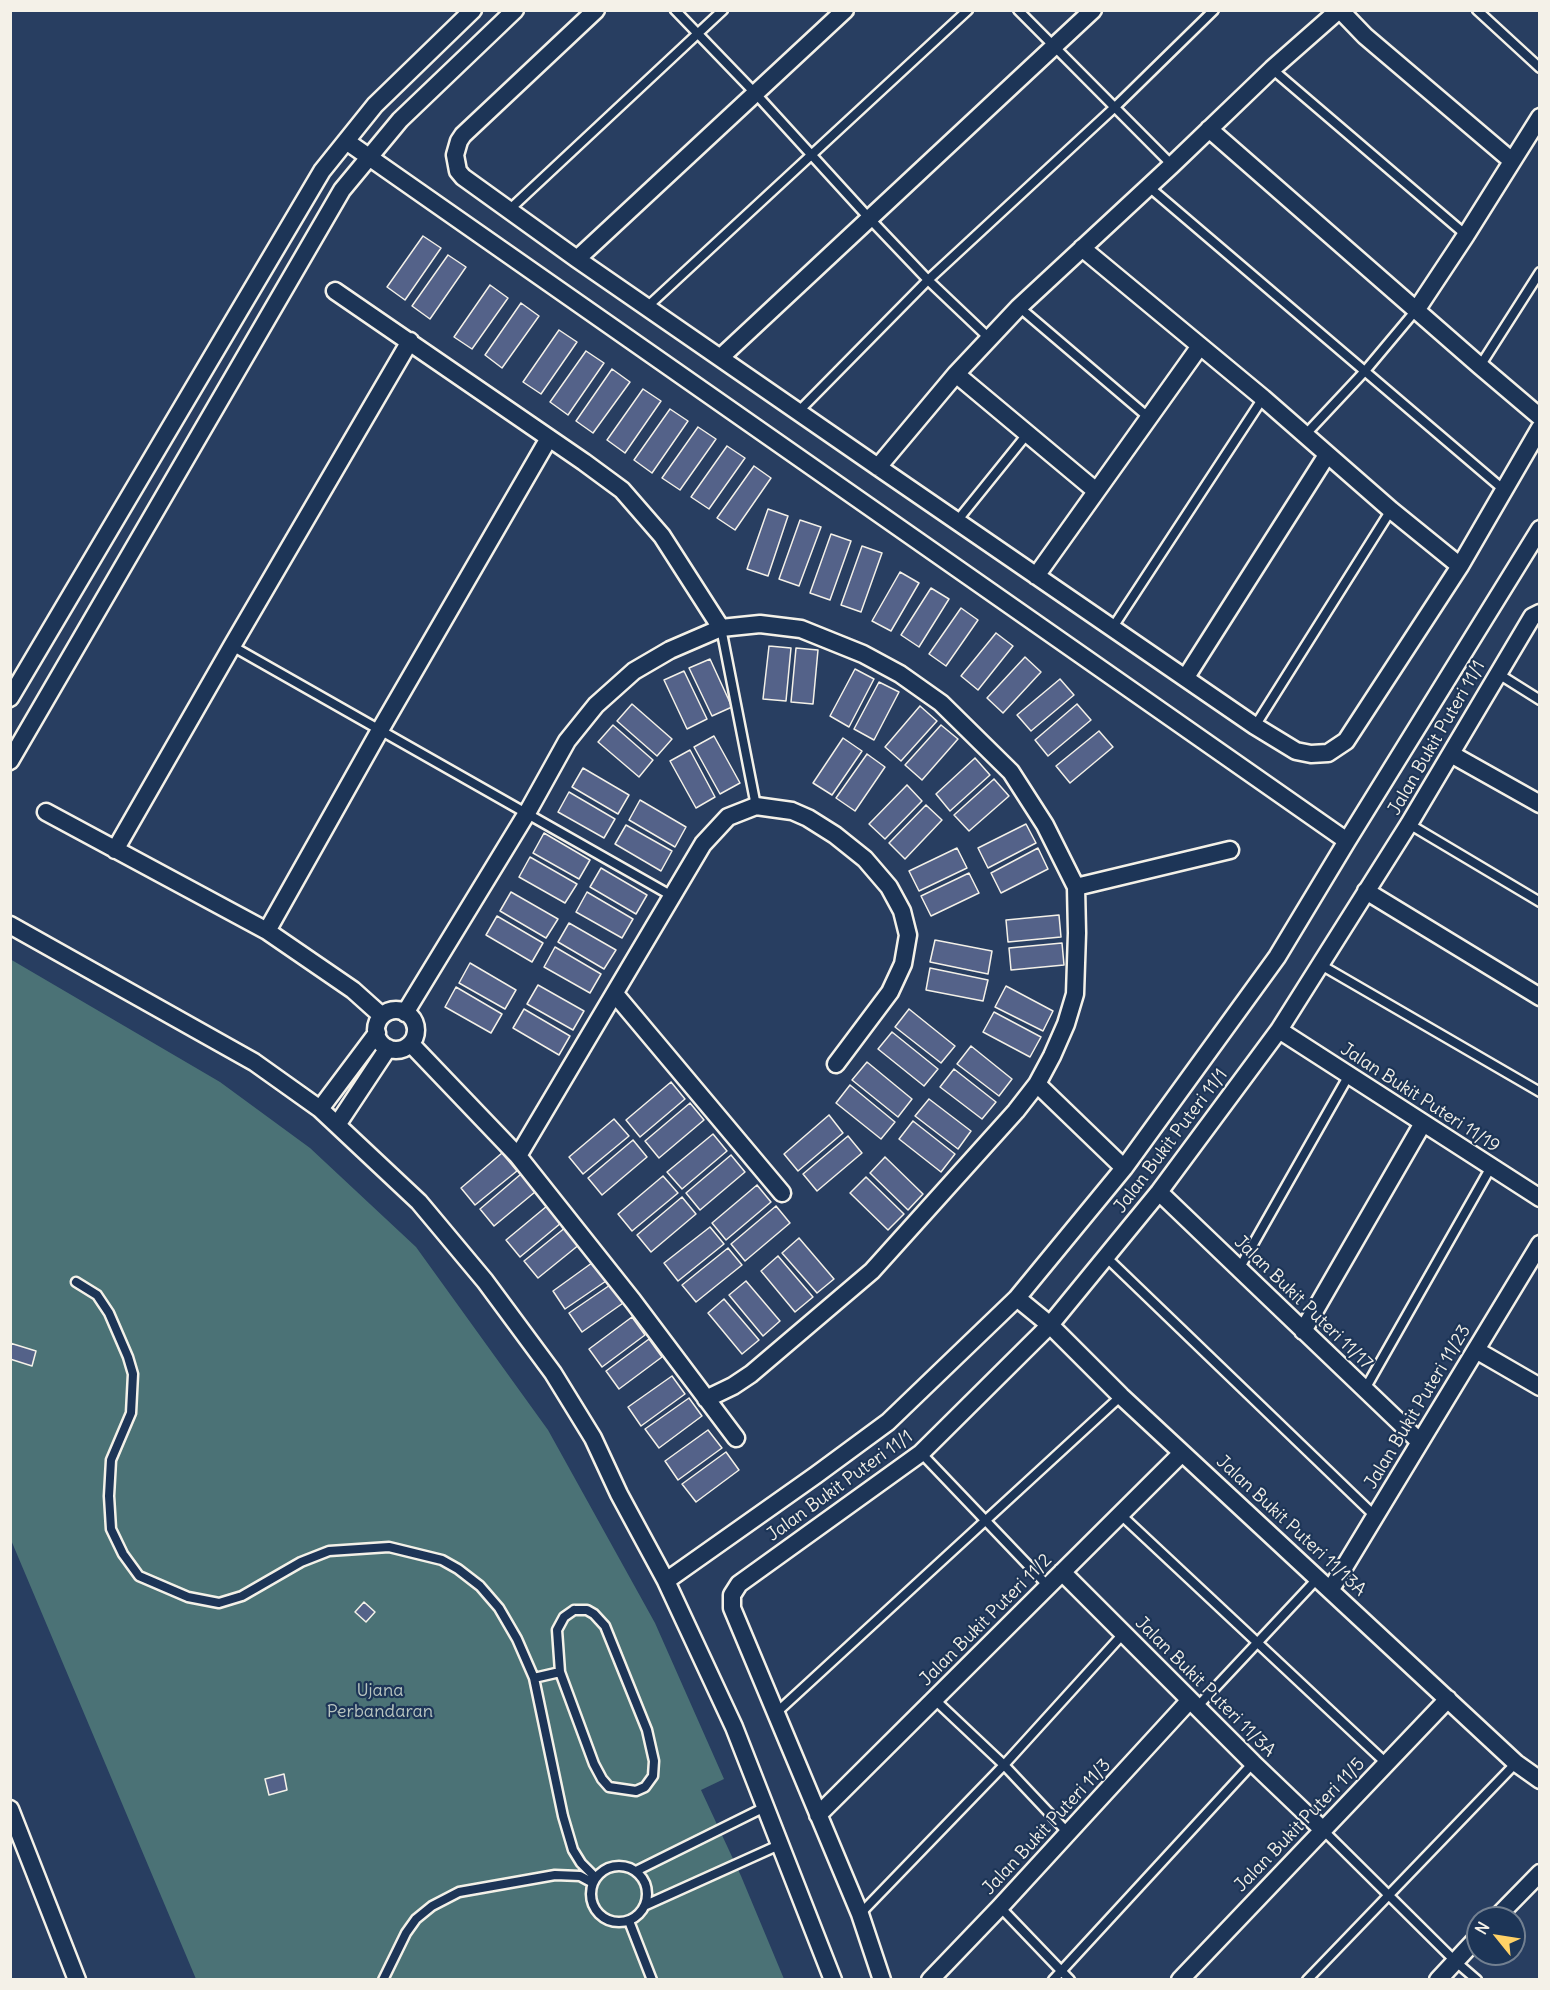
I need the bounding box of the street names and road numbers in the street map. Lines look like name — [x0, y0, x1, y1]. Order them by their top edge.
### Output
street label: Jalan Bukit Puteri 11/1 — [1384, 657, 1490, 819]
street label: Jalan Bukit Puteri 11/19 — [1336, 1039, 1504, 1157]
street label: Jalan Bukit Puteri 11/1 — [1110, 1065, 1232, 1217]
street label: Jalan Bukit Puteri 11/17 — [1229, 1231, 1377, 1375]
street label: Jalan Bukit Puteri 11/23 — [1360, 1321, 1476, 1493]
street label: Jalan Bukit Puteri 11/1 — [763, 1426, 917, 1546]
street label: Jalan Bukit Puteri 11/13A — [1212, 1451, 1370, 1601]
street label: Jalan Bukit Puteri 11/2 — [916, 1550, 1056, 1690]
street label: Jalan Bukit Puteri 11/3A — [1130, 1612, 1280, 1762]
street label: Jalan Bukit Puteri 11/5 — [1230, 1753, 1370, 1897]
street label: Jalan Bukit Puteri 11/3 — [978, 1755, 1116, 1899]

